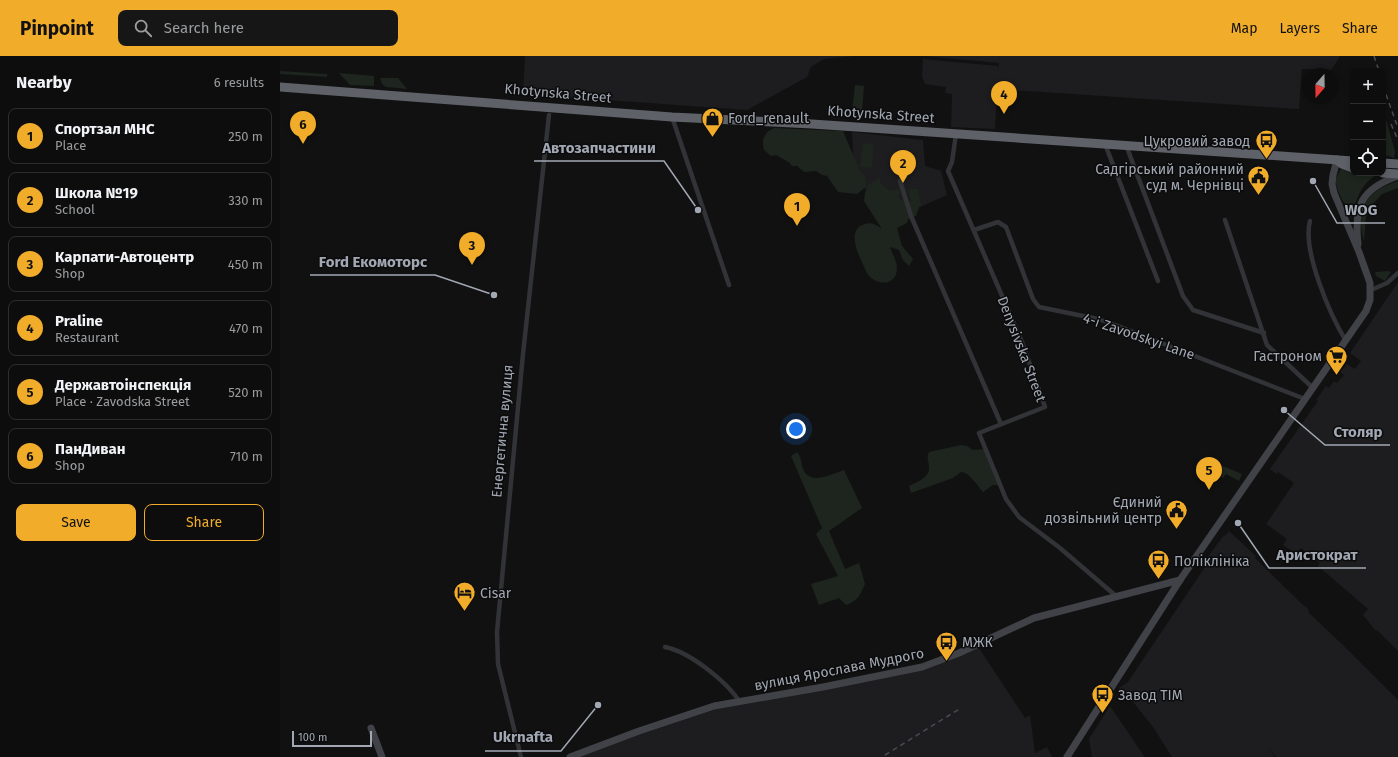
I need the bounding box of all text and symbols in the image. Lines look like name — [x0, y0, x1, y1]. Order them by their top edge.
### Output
search box — [118, 10, 398, 46]
text: Pinpoint — [20, 17, 94, 40]
icon: search — [132, 17, 154, 39]
text: Search here — [164, 19, 244, 37]
text: Map — [1231, 20, 1257, 37]
text: Layers — [1279, 20, 1320, 37]
text: Share — [1342, 20, 1378, 37]
north arrow — [1302, 68, 1338, 104]
map controls — [1350, 68, 1386, 176]
button: + — [1350, 68, 1386, 104]
text: Nearby — [16, 72, 71, 93]
text: 6 results — [214, 75, 264, 90]
street label: Khotynska Street — [504, 80, 613, 107]
pin: 4 — [991, 81, 1017, 114]
street label: Khotynska Street — [827, 102, 936, 127]
button: − — [1350, 104, 1386, 140]
shop icon: Ford_renault — [699, 105, 725, 138]
place label: Ford_renault — [728, 110, 810, 127]
pin: 6 — [290, 111, 316, 144]
text: Спортзал МНС — [55, 120, 155, 138]
bus stop icon: Цукровий завод — [1253, 128, 1279, 161]
text: 1 — [27, 129, 33, 144]
text: 250 m — [228, 129, 263, 144]
place label: Цукровий завод — [1144, 133, 1250, 150]
callout: Автозапчастини — [534, 134, 664, 161]
text: Place — [55, 138, 86, 153]
text: Автозапчастини — [541, 139, 656, 157]
button: locate — [1350, 140, 1386, 176]
pin: 2 — [890, 150, 916, 183]
place label: Садгірський районний суд м. Чернівці — [1095, 161, 1244, 194]
public building icon: Садгірський районний суд м. Чернівці — [1246, 164, 1272, 197]
text: Школа №19 — [55, 184, 138, 202]
text: 2 — [27, 193, 33, 208]
text: 330 m — [228, 193, 263, 208]
pin: 1 — [784, 193, 810, 226]
callout: WOG — [1337, 196, 1385, 223]
text: WOG — [1345, 201, 1377, 219]
text: School — [55, 202, 95, 217]
pin: 3 — [459, 232, 485, 265]
text: Карпати-Автоцентр — [55, 248, 194, 266]
callout: Ford Екомоторс — [310, 248, 435, 275]
text: Ford Екомоторс — [319, 253, 428, 271]
text: 3 — [27, 257, 33, 272]
text: 450 m — [228, 257, 263, 272]
text: Shop — [55, 266, 85, 281]
street label: Denysivska Street — [994, 294, 1050, 405]
street label: 4-i Zavodskyi Lane — [1081, 309, 1197, 364]
text: Praline — [55, 312, 103, 330]
text: 4 — [26, 321, 34, 336]
text: 470 m — [229, 321, 263, 336]
text: Restaurant — [55, 330, 119, 345]
supermarket icon: Гастроном — [1324, 343, 1350, 376]
place label: Гастроном — [1253, 348, 1322, 365]
street label: Енергетична вулиця — [488, 364, 517, 498]
text: Державтоінспекція — [55, 376, 191, 394]
text: 5 — [27, 385, 33, 400]
text: 520 m — [228, 385, 263, 400]
text: Place · Zavodska Street — [55, 394, 190, 409]
callout: Столяр — [1325, 418, 1390, 445]
your location — [786, 419, 806, 439]
text: Столяр — [1333, 423, 1383, 441]
text: ПанДиван — [55, 440, 126, 458]
text: 6 — [26, 449, 34, 464]
text: 710 m — [230, 449, 263, 464]
pin: 5 — [1196, 457, 1222, 490]
text: Shop — [55, 458, 85, 473]
place label: Єдиний дозвільний центр — [1045, 494, 1162, 527]
public building icon: Єдиний дозвільний центр — [1164, 497, 1190, 530]
button: Save — [16, 504, 136, 541]
button: Share — [144, 504, 264, 541]
callout: Аристократ — [1269, 541, 1366, 568]
text: Аристократ — [1275, 546, 1359, 564]
bus stop icon: Поліклініка — [1145, 548, 1171, 581]
place label: Поліклініка — [1174, 553, 1250, 570]
hotel icon: Cisar — [451, 580, 477, 613]
place label: Cisar — [480, 585, 512, 602]
bus stop icon: МЖК — [933, 629, 959, 662]
place label: МЖК — [962, 634, 993, 651]
street label: вулиця Ярослава Мудрого — [753, 645, 925, 694]
bus stop icon: Завод ТІМ — [1090, 682, 1116, 715]
place label: Завод ТІМ — [1118, 687, 1183, 704]
callout: Ukrnafta — [485, 724, 561, 751]
text: Ukrnafta — [493, 728, 553, 746]
scale bar — [292, 729, 372, 748]
text: 100 m — [298, 731, 327, 744]

